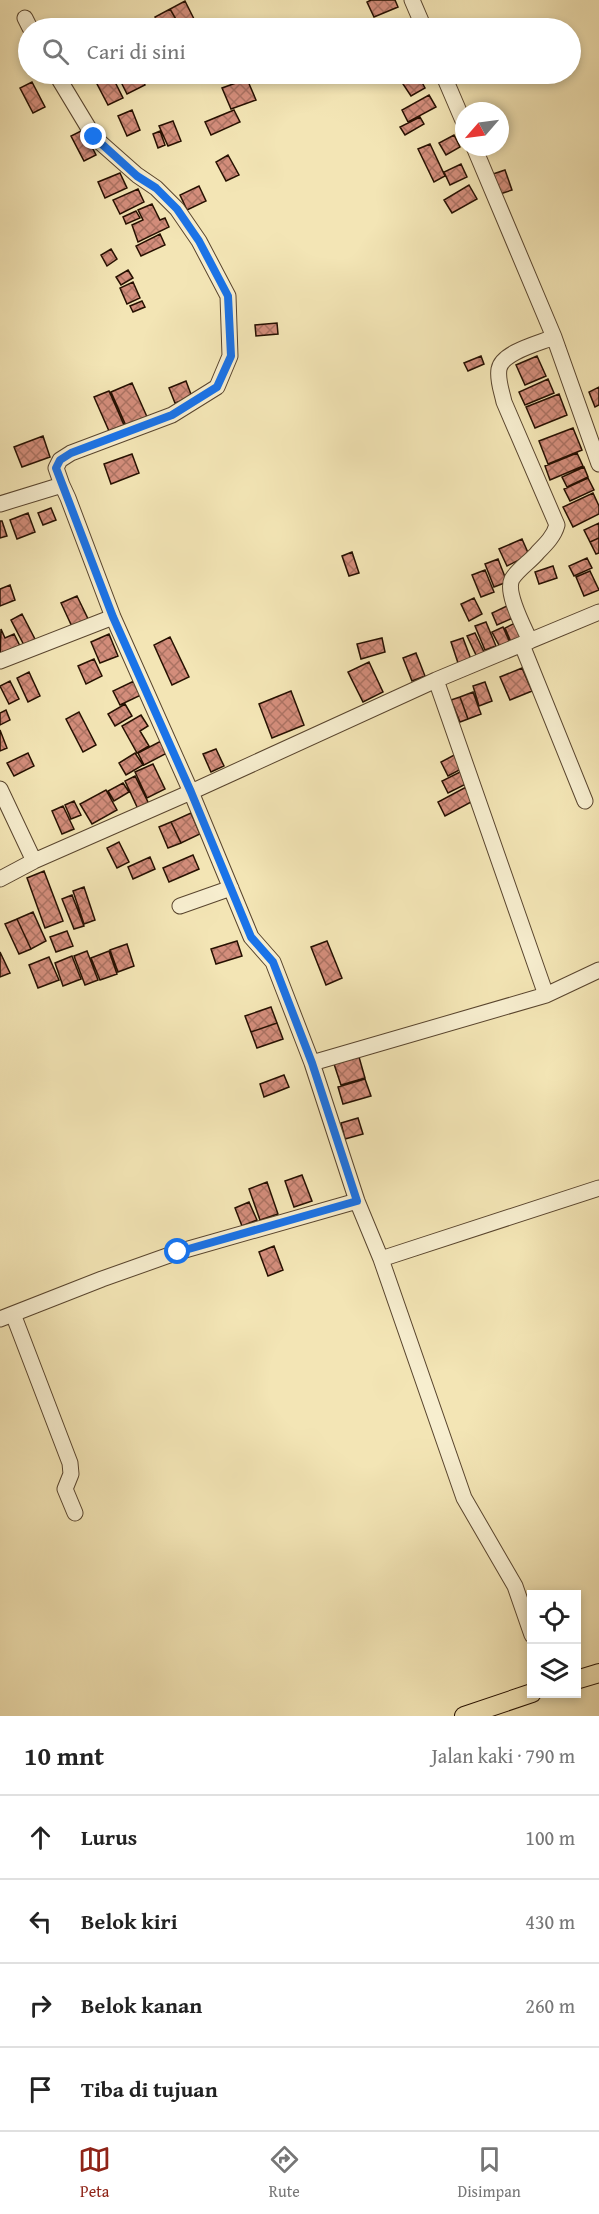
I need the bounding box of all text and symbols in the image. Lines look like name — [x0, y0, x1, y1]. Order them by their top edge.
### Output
search box — [18, 18, 581, 84]
icon: search — [39, 35, 72, 68]
text: Cari di sini — [87, 35, 186, 67]
north arrow — [455, 102, 509, 156]
route end — [80, 123, 106, 149]
route start — [164, 1238, 190, 1264]
map controls — [527, 1590, 581, 1698]
button: locate — [527, 1590, 581, 1644]
button: layers — [527, 1644, 581, 1698]
text: 10 mnt — [24, 1736, 104, 1775]
text: Jalan kaki · 790 m — [431, 1741, 575, 1770]
icon: ahead — [24, 1821, 57, 1854]
text: Lurus — [81, 1821, 137, 1853]
text: 100 m — [525, 1823, 575, 1852]
icon: left — [24, 1905, 57, 1938]
text: Belok kiri — [81, 1905, 178, 1937]
text: 430 m — [525, 1907, 575, 1936]
icon: right — [24, 1989, 57, 2022]
text: Belok kanan — [81, 1989, 202, 2021]
text: 260 m — [525, 1991, 575, 2020]
icon: arrive — [24, 2073, 57, 2106]
text: Tiba di tujuan — [81, 2073, 218, 2105]
tab: Peta — [78, 2143, 111, 2203]
tab: Rute — [268, 2143, 301, 2203]
tab: Disimpan — [457, 2143, 521, 2203]

